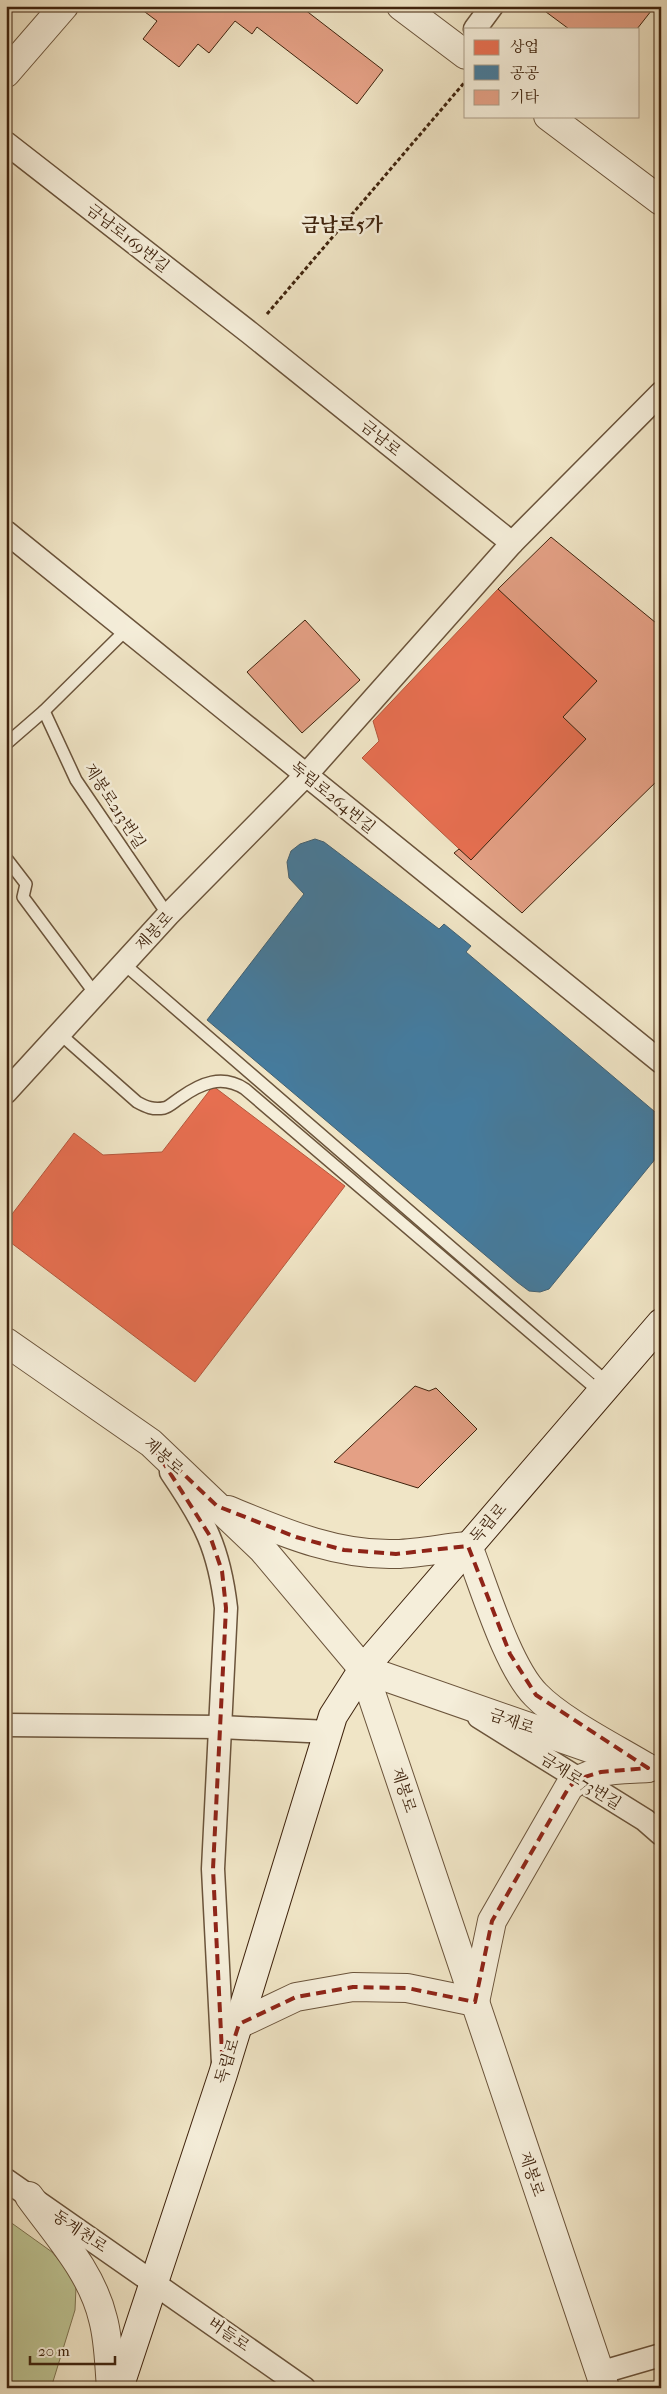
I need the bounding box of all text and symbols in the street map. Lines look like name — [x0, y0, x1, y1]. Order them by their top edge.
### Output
legend — [464, 28, 640, 118]
text: 상업 — [510, 38, 539, 56]
text: 공공 — [510, 64, 539, 82]
text: 기타 — [510, 88, 539, 106]
street label: 금남로169번길 — [83, 200, 173, 276]
district label: 금남로5가 — [301, 214, 383, 236]
street label: 금남로 — [357, 416, 405, 460]
street label: 독립로264번길 — [287, 757, 379, 837]
street label: 제봉로213번길 — [80, 760, 150, 852]
street label: 제봉로 — [131, 907, 177, 954]
street label: 제봉로 — [140, 1433, 188, 1479]
street label: 독립로 — [466, 1499, 511, 1547]
street label: 금재로 — [487, 1704, 538, 1738]
street label: 금재로73번길 — [537, 1749, 625, 1813]
street label: 제봉로 — [388, 1765, 420, 1815]
street label: 독립로 — [211, 2036, 243, 2086]
street label: 제봉로 — [515, 2149, 549, 2200]
street label: 동계천로 — [49, 2206, 111, 2256]
street label: 버들로 — [205, 2313, 254, 2355]
scale bar — [30, 2334, 115, 2366]
text: 20 m — [38, 2342, 70, 2360]

